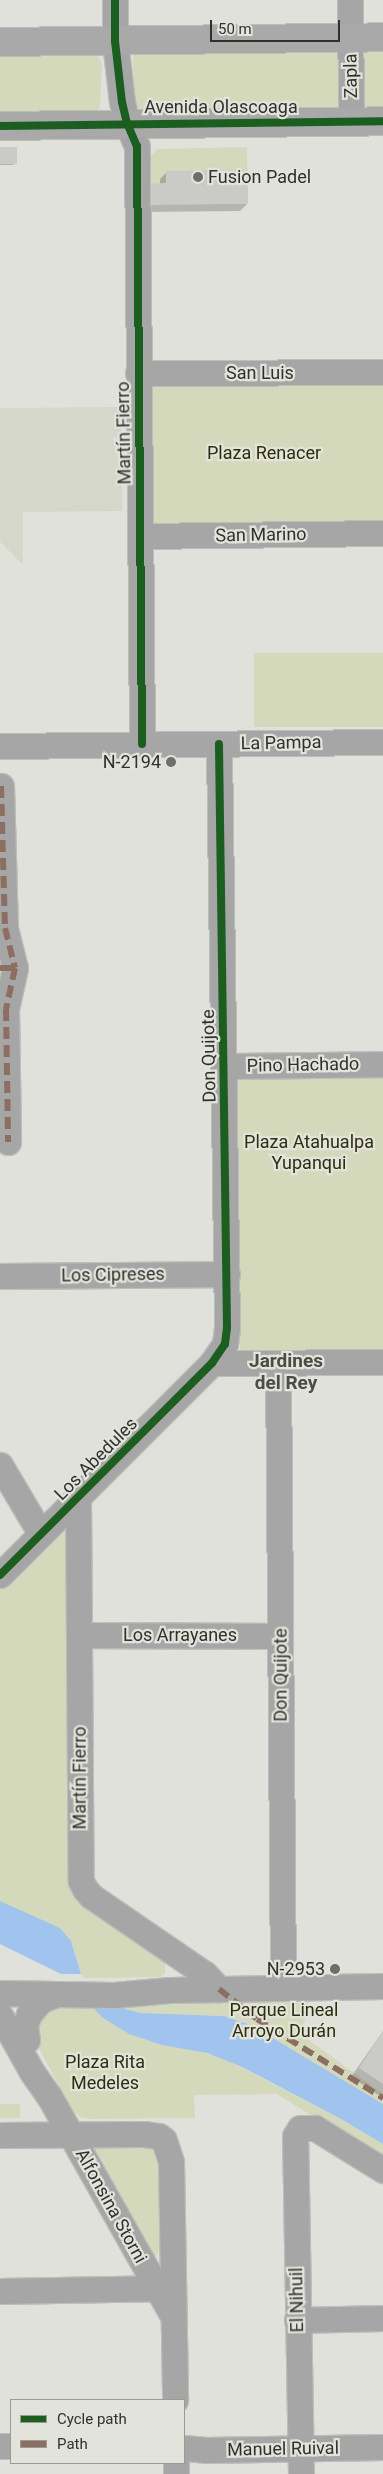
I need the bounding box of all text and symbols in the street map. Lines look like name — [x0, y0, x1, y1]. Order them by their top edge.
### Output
scale bar — [213, 10, 343, 42]
text: 50 m — [218, 20, 252, 38]
street label: Zapla — [340, 53, 362, 99]
street label: Avenida Olascoaga — [144, 96, 298, 118]
place label: Fusion Padel — [208, 166, 311, 188]
marker: Fusion Padel — [192, 171, 204, 183]
street label: San Luis — [226, 362, 294, 384]
street label: Martín Fierro — [112, 381, 136, 485]
park label: Plaza Renacer — [207, 442, 321, 464]
street label: San Marino — [215, 523, 307, 547]
street label: La Pampa — [240, 731, 322, 755]
place label: N-2194 — [103, 751, 161, 773]
marker: N-2194 — [165, 756, 177, 768]
street label: Don Quijote — [197, 1009, 221, 1103]
street label: Pino Hachado — [247, 1053, 359, 1077]
park label: Plaza Atahualpa Yupanqui — [244, 1132, 374, 1174]
street label: Los Cipreses — [61, 1263, 165, 1287]
district label: Jardines del Rey — [249, 1350, 323, 1394]
street label: Los Abedules — [50, 1413, 142, 1505]
street label: Los Arrayanes — [123, 1624, 237, 1646]
street label: Don Quijote — [270, 1628, 292, 1722]
street label: Martín Fierro — [69, 1727, 91, 1829]
place label: N-2953 — [267, 1958, 325, 1980]
marker: N-2953 — [329, 1963, 341, 1975]
park label: Parque Lineal Arroyo Durán — [230, 2000, 338, 2042]
park label: Plaza Rita Medeles — [65, 2052, 145, 2094]
street label: Alfonsina Storni — [71, 2145, 151, 2267]
street label: El Nihuil — [286, 2267, 308, 2333]
legend — [10, 2399, 185, 2464]
text: Cycle path — [57, 2410, 127, 2428]
text: Path — [57, 2435, 88, 2453]
street label: Manuel Ruival — [227, 2437, 339, 2461]

